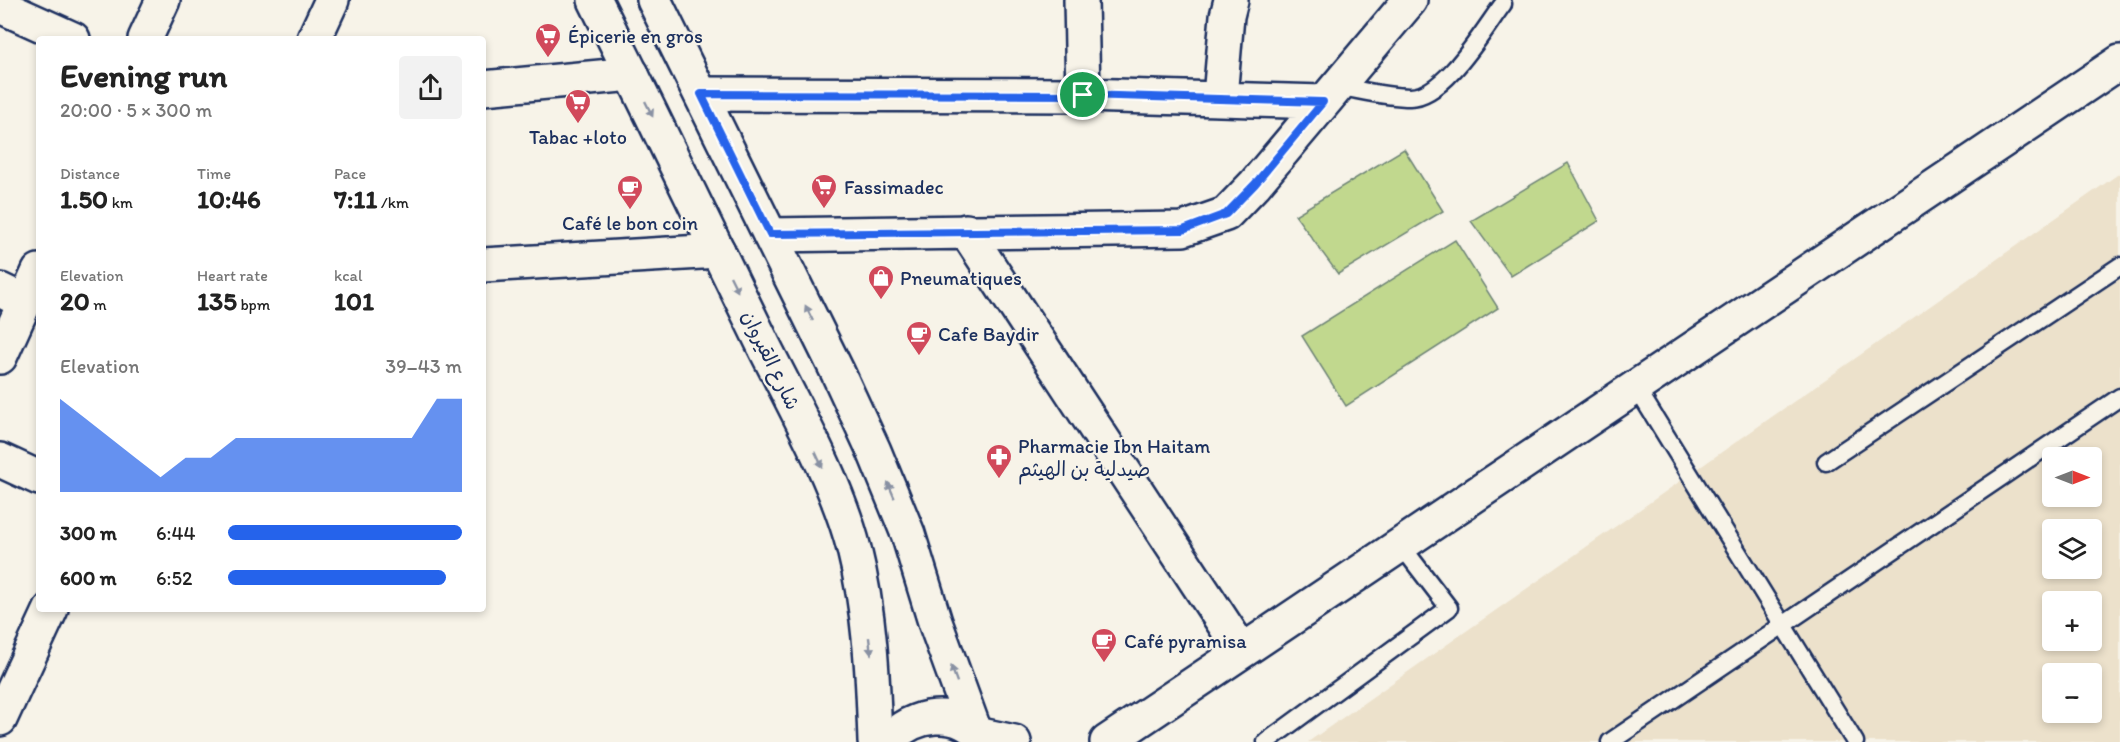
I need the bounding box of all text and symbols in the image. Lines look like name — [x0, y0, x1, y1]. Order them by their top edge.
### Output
supermarket icon: Épicerie en gros — [533, 21, 563, 59]
place label: Épicerie en gros — [568, 24, 703, 48]
text: Evening run — [60, 56, 227, 95]
button: share — [399, 56, 462, 119]
pin — [1057, 69, 1108, 120]
icon: arrive — [1066, 78, 1099, 111]
supermarket icon: Tabac +loto — [563, 87, 593, 125]
text: 20:00 · 5 × 300 m — [60, 98, 212, 122]
one-way arrow — [644, 100, 653, 117]
place label: Tabac +loto — [529, 125, 627, 149]
text: Distance — [60, 164, 120, 183]
text: Time — [197, 164, 231, 183]
text: Pace — [334, 164, 366, 183]
supermarket icon: Fassimadec — [809, 172, 839, 210]
cafe icon: Café le bon coin — [615, 173, 645, 211]
place label: Fassimadec — [844, 175, 944, 199]
text: 1.50 — [60, 183, 108, 215]
text: 10:46 — [197, 183, 261, 215]
text: 7:11 — [334, 183, 377, 215]
text: km — [108, 193, 133, 212]
text: /km — [377, 193, 409, 212]
place label: Café le bon coin — [562, 211, 698, 235]
shop icon: Pneumatiques — [866, 263, 896, 301]
text: Elevation — [60, 266, 124, 285]
text: Heart rate — [197, 266, 268, 285]
text: kcal — [334, 266, 362, 285]
place label: Pneumatiques — [900, 266, 1022, 290]
one-way arrow — [729, 275, 739, 293]
text: 20 — [60, 285, 90, 317]
text: 135 — [197, 285, 237, 317]
text: 101 — [334, 285, 374, 317]
text: m — [90, 295, 107, 314]
text: bpm — [237, 295, 270, 314]
one-way arrow — [804, 304, 813, 321]
street label: شارع القيروان — [735, 306, 805, 414]
cafe icon: Cafe Baydir — [904, 319, 934, 357]
place label: Cafe Baydir — [938, 322, 1039, 346]
text: Elevation — [60, 354, 139, 378]
text: 39–43 m — [385, 354, 462, 378]
place label: Pharmacie Ibn Haitam صيدلية بن الهيثم — [1018, 434, 1210, 485]
pharmacy icon: Pharmacie Ibn Haitam صيدلية بن الهيثم — [984, 442, 1014, 480]
north arrow — [2042, 447, 2102, 507]
map controls — [2042, 447, 2102, 723]
one-way arrow — [814, 451, 823, 468]
one-way arrow — [886, 481, 895, 498]
button: layers — [2042, 519, 2102, 579]
text: 300 m — [60, 521, 117, 545]
text: 6:44 — [156, 521, 196, 545]
text: 600 m — [60, 566, 117, 590]
text: 6:52 — [156, 566, 193, 590]
button: + — [2042, 591, 2102, 651]
cafe icon: Café pyramisa — [1089, 626, 1119, 664]
place label: Café pyramisa — [1124, 629, 1247, 653]
one-way arrow — [866, 637, 875, 656]
button: − — [2042, 663, 2102, 723]
one-way arrow — [948, 665, 958, 683]

